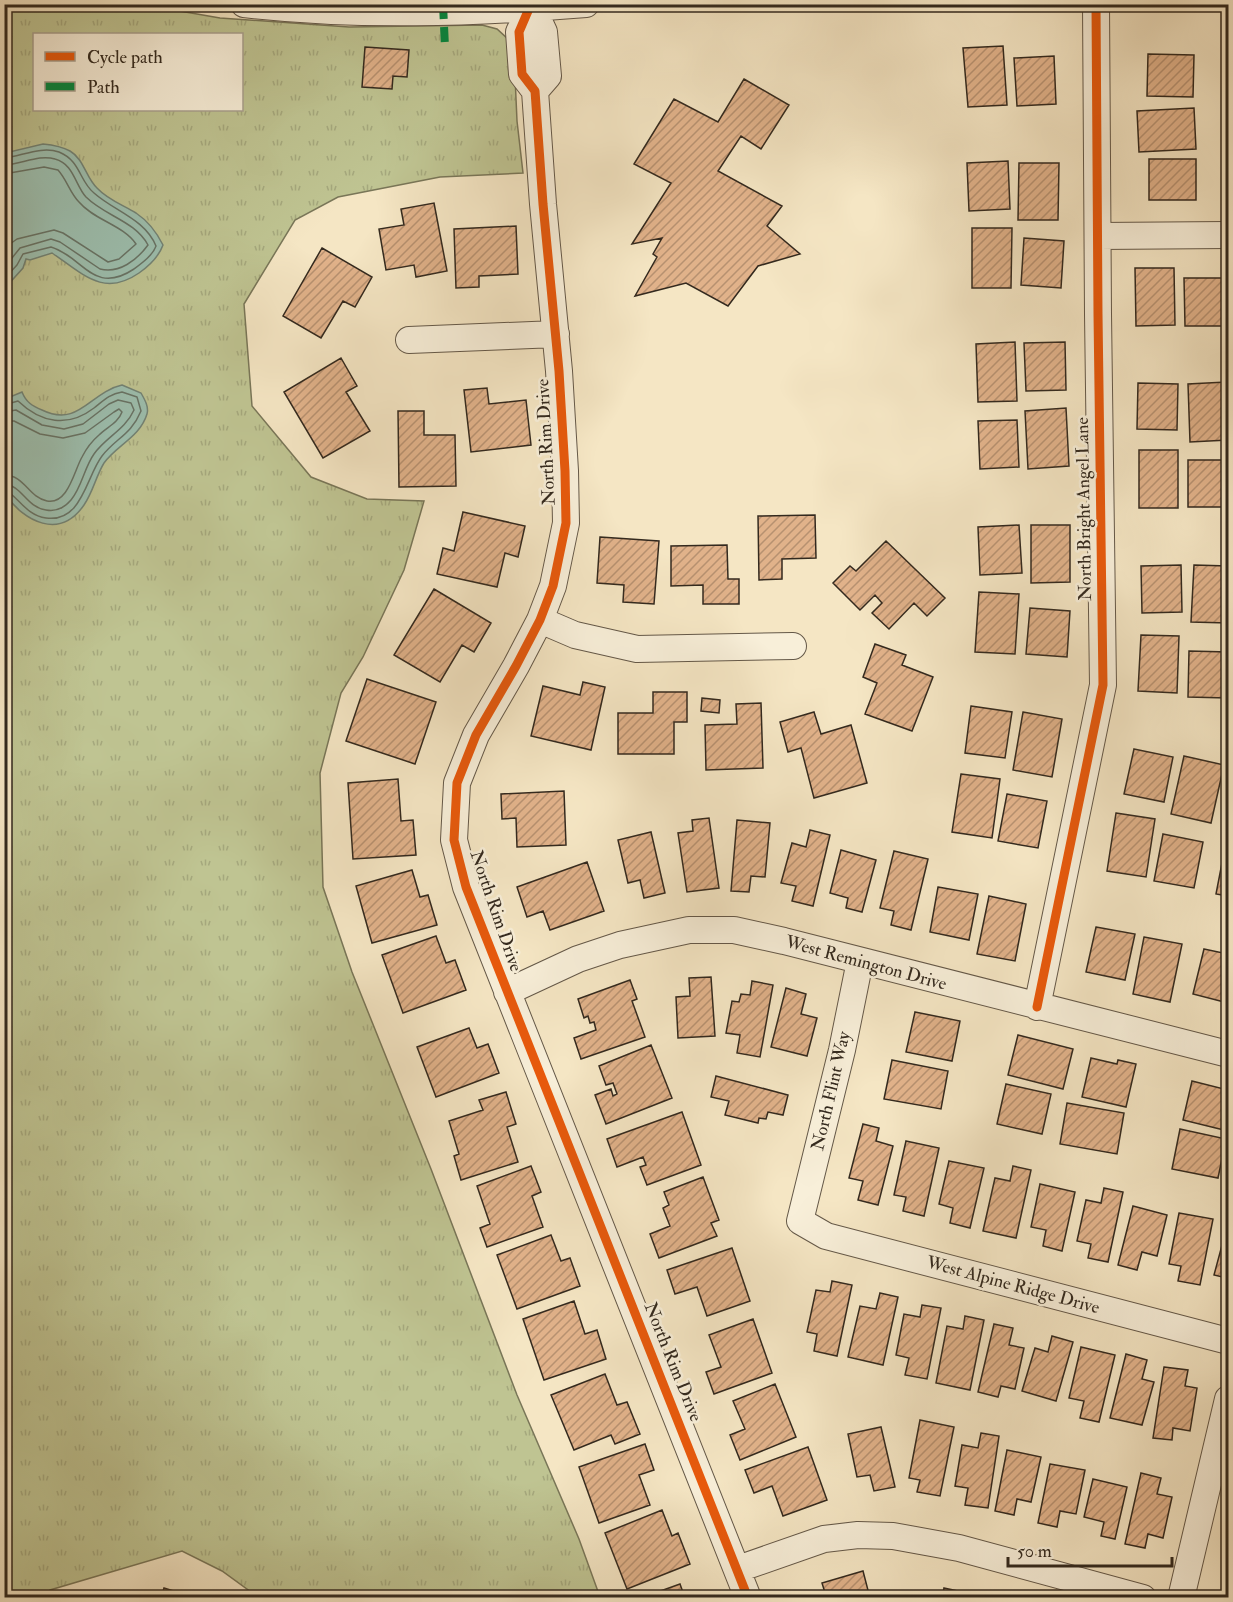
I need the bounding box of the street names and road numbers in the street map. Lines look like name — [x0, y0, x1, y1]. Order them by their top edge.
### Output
street label: North Rim Drive — [531, 378, 561, 506]
street label: North Bright Angel Lane — [1071, 416, 1097, 601]
street label: North Rim Drive — [464, 847, 528, 975]
street label: West Remington Drive — [782, 930, 950, 996]
street label: North Flint Way — [806, 1028, 856, 1153]
street label: West Alpine Ridge Drive — [923, 1251, 1103, 1319]
street label: North Rim Drive — [639, 1299, 708, 1426]

